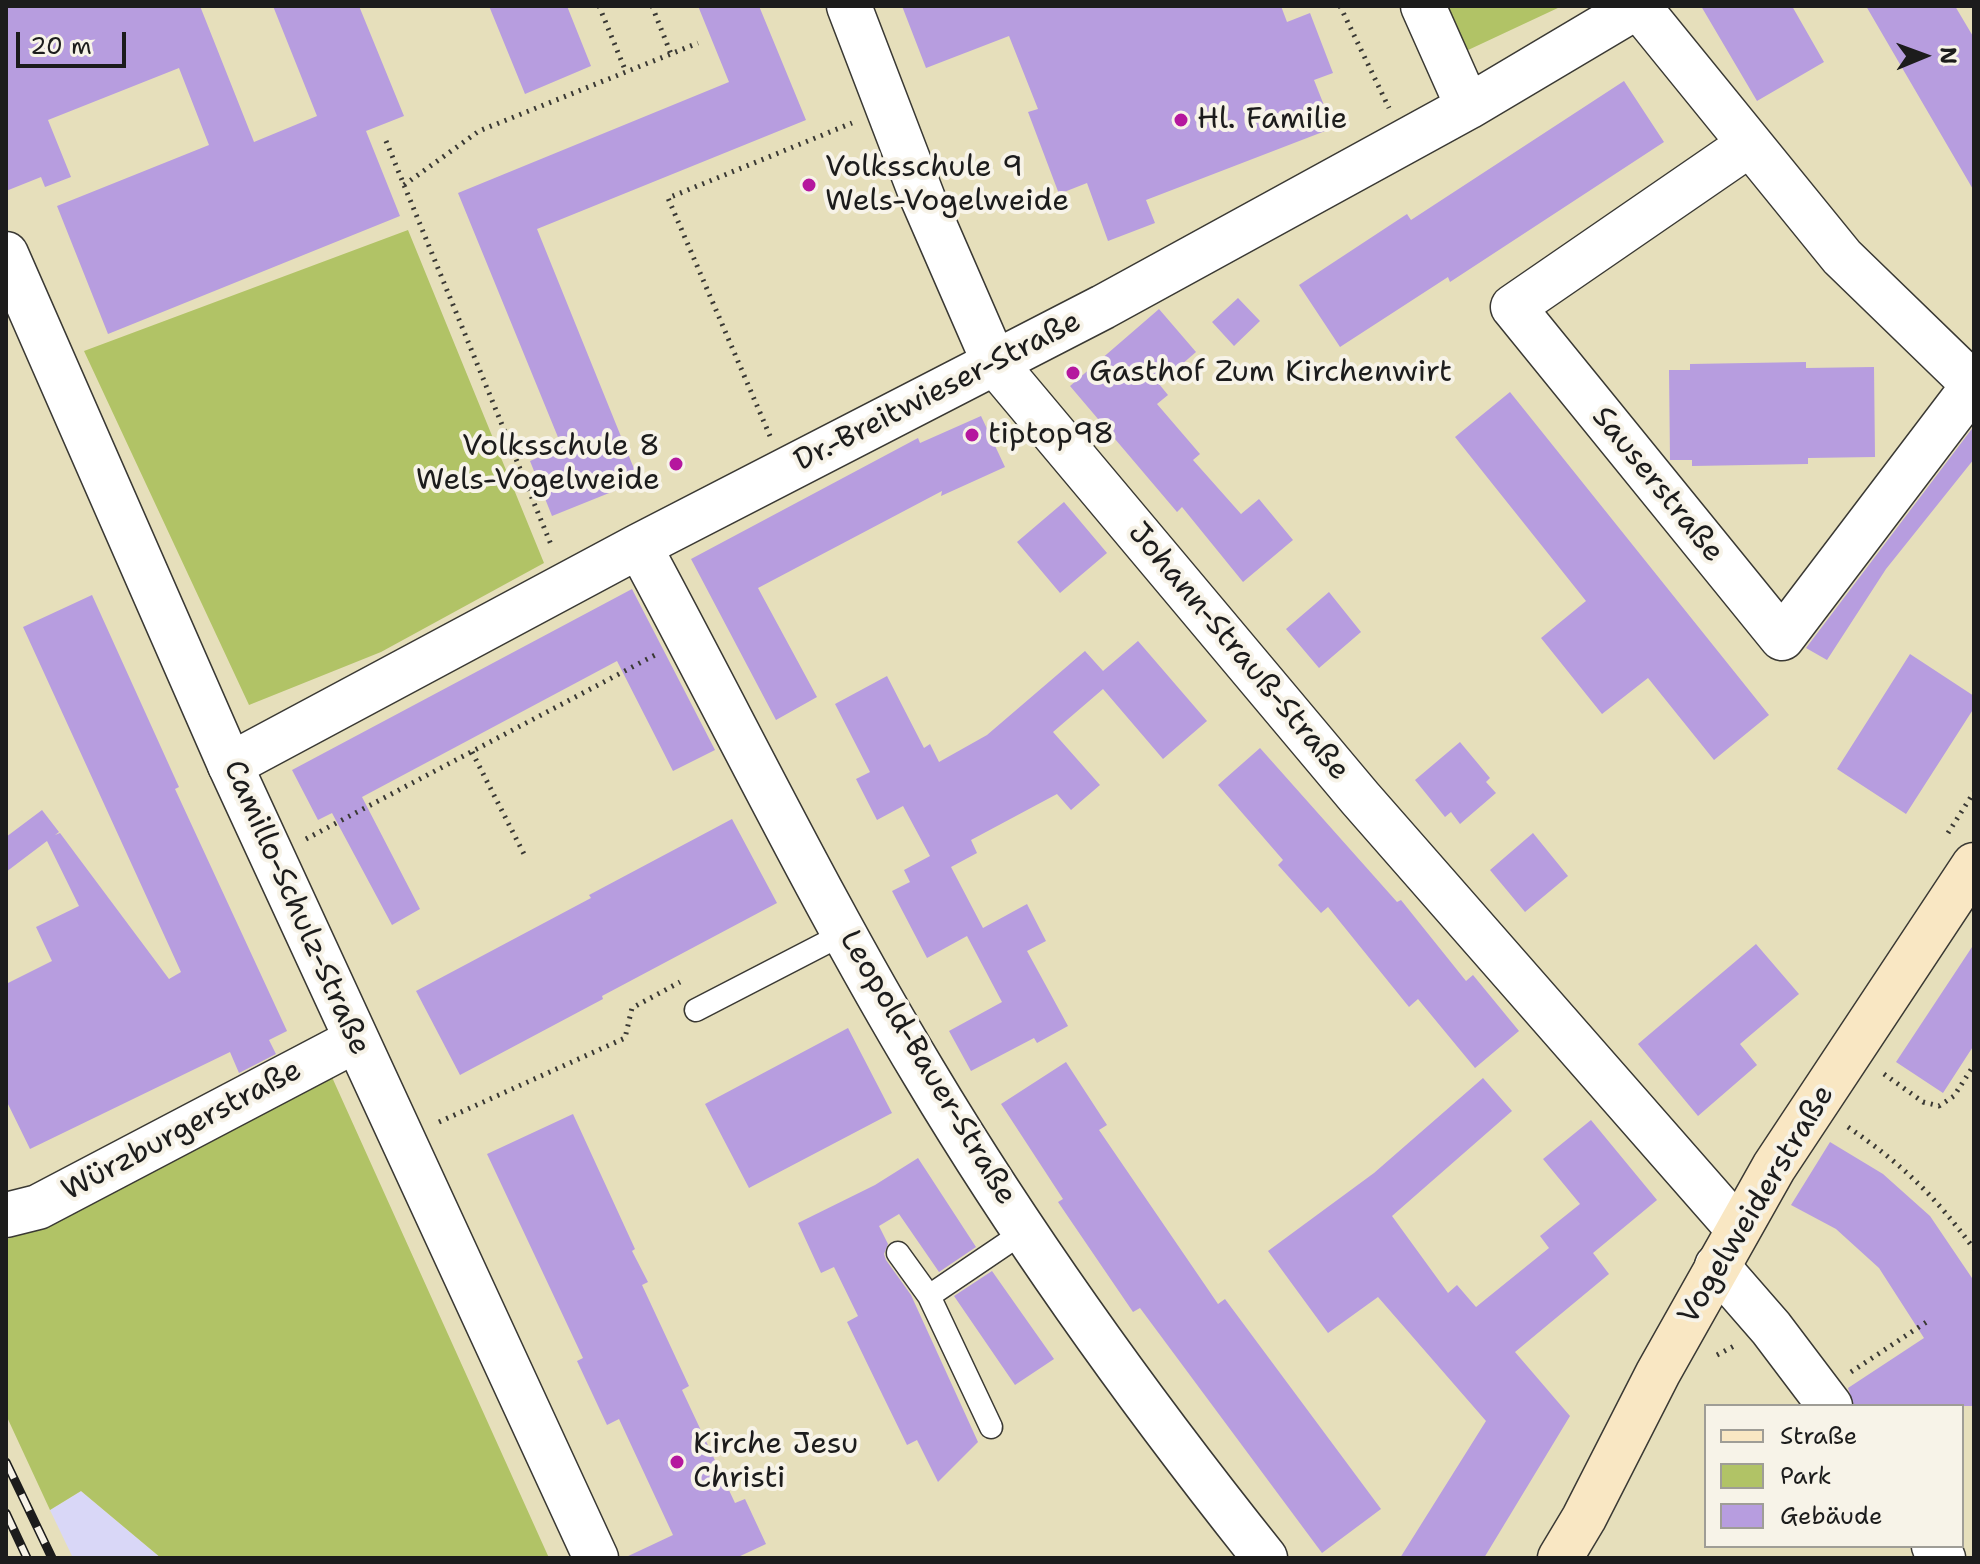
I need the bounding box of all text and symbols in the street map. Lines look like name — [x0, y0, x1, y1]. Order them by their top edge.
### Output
scale bar — [20, 16, 130, 66]
north arrow — [1884, 16, 1964, 96]
text: 20 m — [30, 30, 92, 62]
text: N — [1934, 47, 1963, 65]
place label: Hl. Familie — [1197, 102, 1347, 138]
marker: Hl. Familie — [1172, 111, 1190, 129]
place label: Volksschule 9 Wels-Vogelweide — [825, 150, 1069, 220]
marker: Volksschule 9 Wels-Vogelweide — [800, 176, 818, 194]
street label: Dr.-Breitwieser-Straße — [789, 304, 1087, 480]
place label: Gasthof Zum Kirchenwirt — [1089, 355, 1452, 391]
marker: Gasthof Zum Kirchenwirt — [1064, 364, 1082, 382]
street label: Sauserstraße — [1583, 400, 1731, 570]
place label: tiptop98 — [988, 417, 1114, 453]
marker: tiptop98 — [963, 426, 981, 444]
place label: Volksschule 8 Wels-Vogelweide — [416, 429, 660, 500]
marker: Volksschule 8 Wels-Vogelweide — [667, 455, 685, 473]
street label: Johann-Strauß-Straße — [1119, 516, 1357, 788]
street label: Camillo-Schulz-Straße — [215, 755, 377, 1061]
street label: Leopold-Bauer-Straße — [831, 924, 1023, 1212]
street label: Würzburgerstraße — [56, 1053, 308, 1209]
street label: Vogelweiderstraße — [1671, 1079, 1843, 1331]
legend — [1704, 1404, 1964, 1548]
text: Straße — [1780, 1420, 1857, 1452]
place label: Kirche Jesu Christi — [693, 1427, 858, 1498]
marker: Kirche Jesu Christi — [668, 1453, 686, 1471]
text: Park — [1780, 1460, 1832, 1492]
text: Gebäude — [1780, 1500, 1882, 1532]

